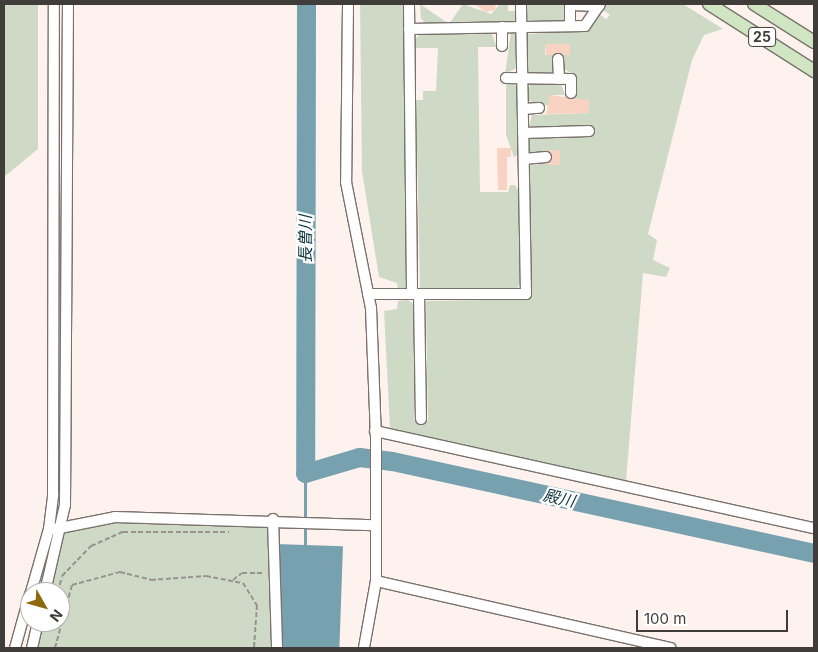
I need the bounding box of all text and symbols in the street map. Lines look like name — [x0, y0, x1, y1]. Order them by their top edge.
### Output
road number: 25 — [747, 26, 777, 48]
water label: 長曽川 — [295, 215, 315, 263]
water label: 殿川 — [541, 485, 577, 511]
north arrow — [20, 582, 70, 632]
scale bar — [638, 600, 790, 632]
text: N — [46, 606, 66, 625]
text: 100 m — [644, 609, 686, 628]

